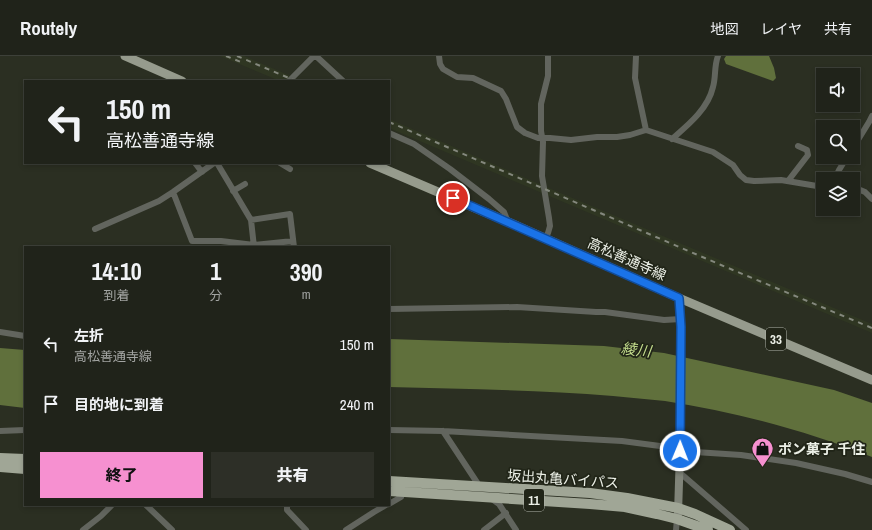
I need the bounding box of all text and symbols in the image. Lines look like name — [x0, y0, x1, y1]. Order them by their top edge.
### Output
text: Routely — [20, 15, 77, 41]
text: 地図 — [710, 20, 738, 38]
text: レイヤ — [760, 20, 802, 38]
text: 共有 — [824, 20, 852, 38]
map controls — [816, 68, 860, 216]
button: sound — [816, 68, 860, 112]
text: 150 m — [106, 90, 171, 128]
icon: left — [40, 96, 92, 148]
button: search — [816, 120, 860, 164]
text: 高松善通寺線 — [106, 128, 214, 153]
button: layers — [816, 172, 860, 216]
pin — [436, 181, 470, 215]
icon: arrive — [442, 187, 464, 209]
street label: 高松善通寺線 — [585, 234, 669, 284]
text: 14:10 — [91, 255, 142, 287]
text: 1 — [210, 255, 221, 287]
text: 390 — [290, 256, 323, 288]
text: m — [302, 286, 311, 303]
text: 到着 — [104, 287, 130, 304]
text: 分 — [209, 287, 222, 304]
text: 左折 — [74, 325, 104, 346]
road number: 33 — [766, 328, 786, 350]
icon: left — [40, 333, 62, 355]
text: 150 m — [340, 334, 374, 355]
water label: 綾川 — [620, 337, 654, 362]
text: 高松善通寺線 — [74, 348, 152, 365]
icon: arrive — [40, 393, 62, 415]
text: 目的地に到着 — [74, 394, 164, 415]
text: 240 m — [340, 394, 374, 415]
position arrow — [659, 430, 701, 472]
shop icon: ポン菓子 千住 — [750, 436, 776, 469]
place label: ポン菓子 千住 — [778, 440, 865, 458]
button: 終了 — [40, 452, 203, 498]
button: 共有 — [211, 452, 374, 498]
street label: 坂出丸亀バイパス — [507, 466, 619, 492]
road number: 11 — [524, 489, 544, 511]

